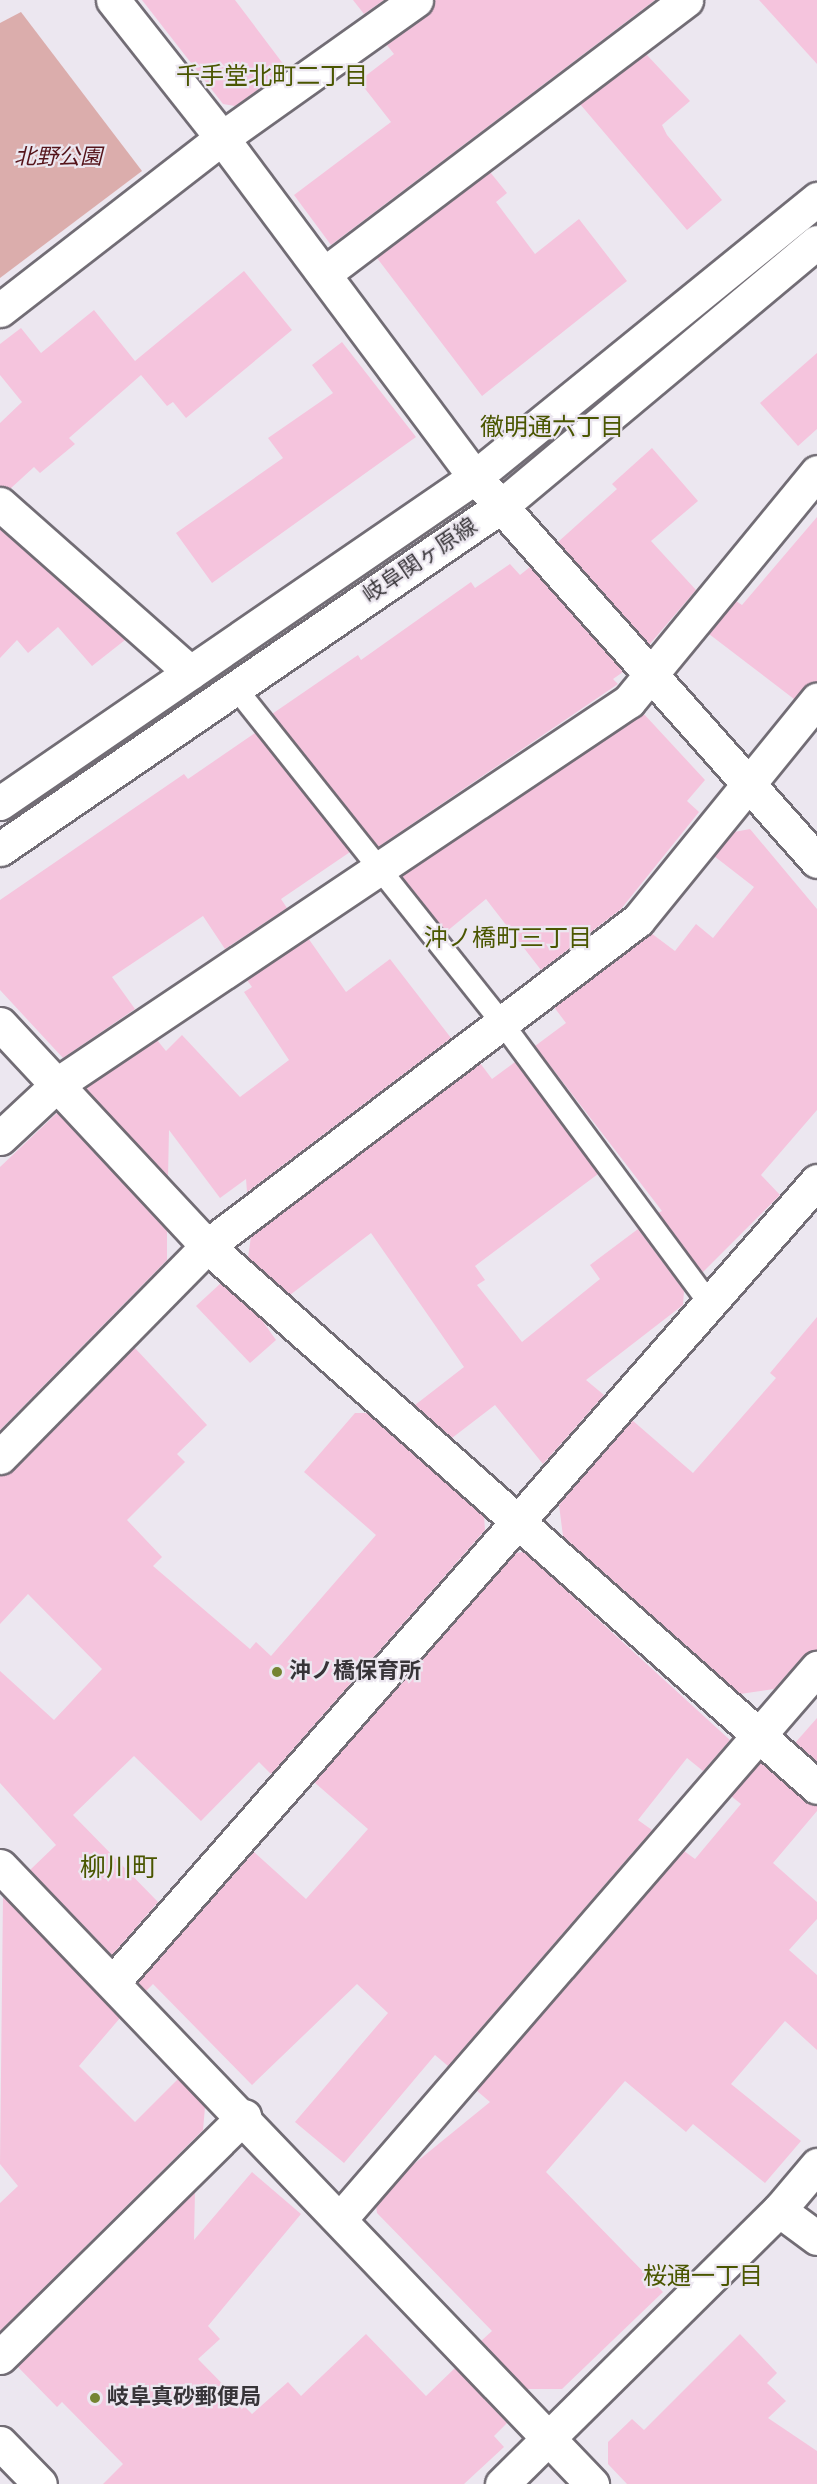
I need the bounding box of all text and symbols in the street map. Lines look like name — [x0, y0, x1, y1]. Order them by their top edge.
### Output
district label: 千手堂北町二丁目 — [176, 64, 368, 92]
park label: 北野公園 — [14, 145, 102, 171]
district label: 徹明通六丁目 — [480, 415, 624, 443]
street label: 岐阜関ヶ原線 — [358, 513, 482, 609]
district label: 沖ノ橋町三丁目 — [424, 926, 592, 954]
place label: 沖ノ橋保育所 — [289, 1659, 421, 1685]
marker: 沖ノ橋保育所 — [270, 1665, 284, 1679]
district label: 柳川町 — [80, 1853, 158, 1885]
district label: 桜通一丁目 — [643, 2264, 763, 2292]
place label: 岐阜真砂郵便局 — [107, 2385, 261, 2411]
marker: 岐阜真砂郵便局 — [88, 2391, 102, 2405]

